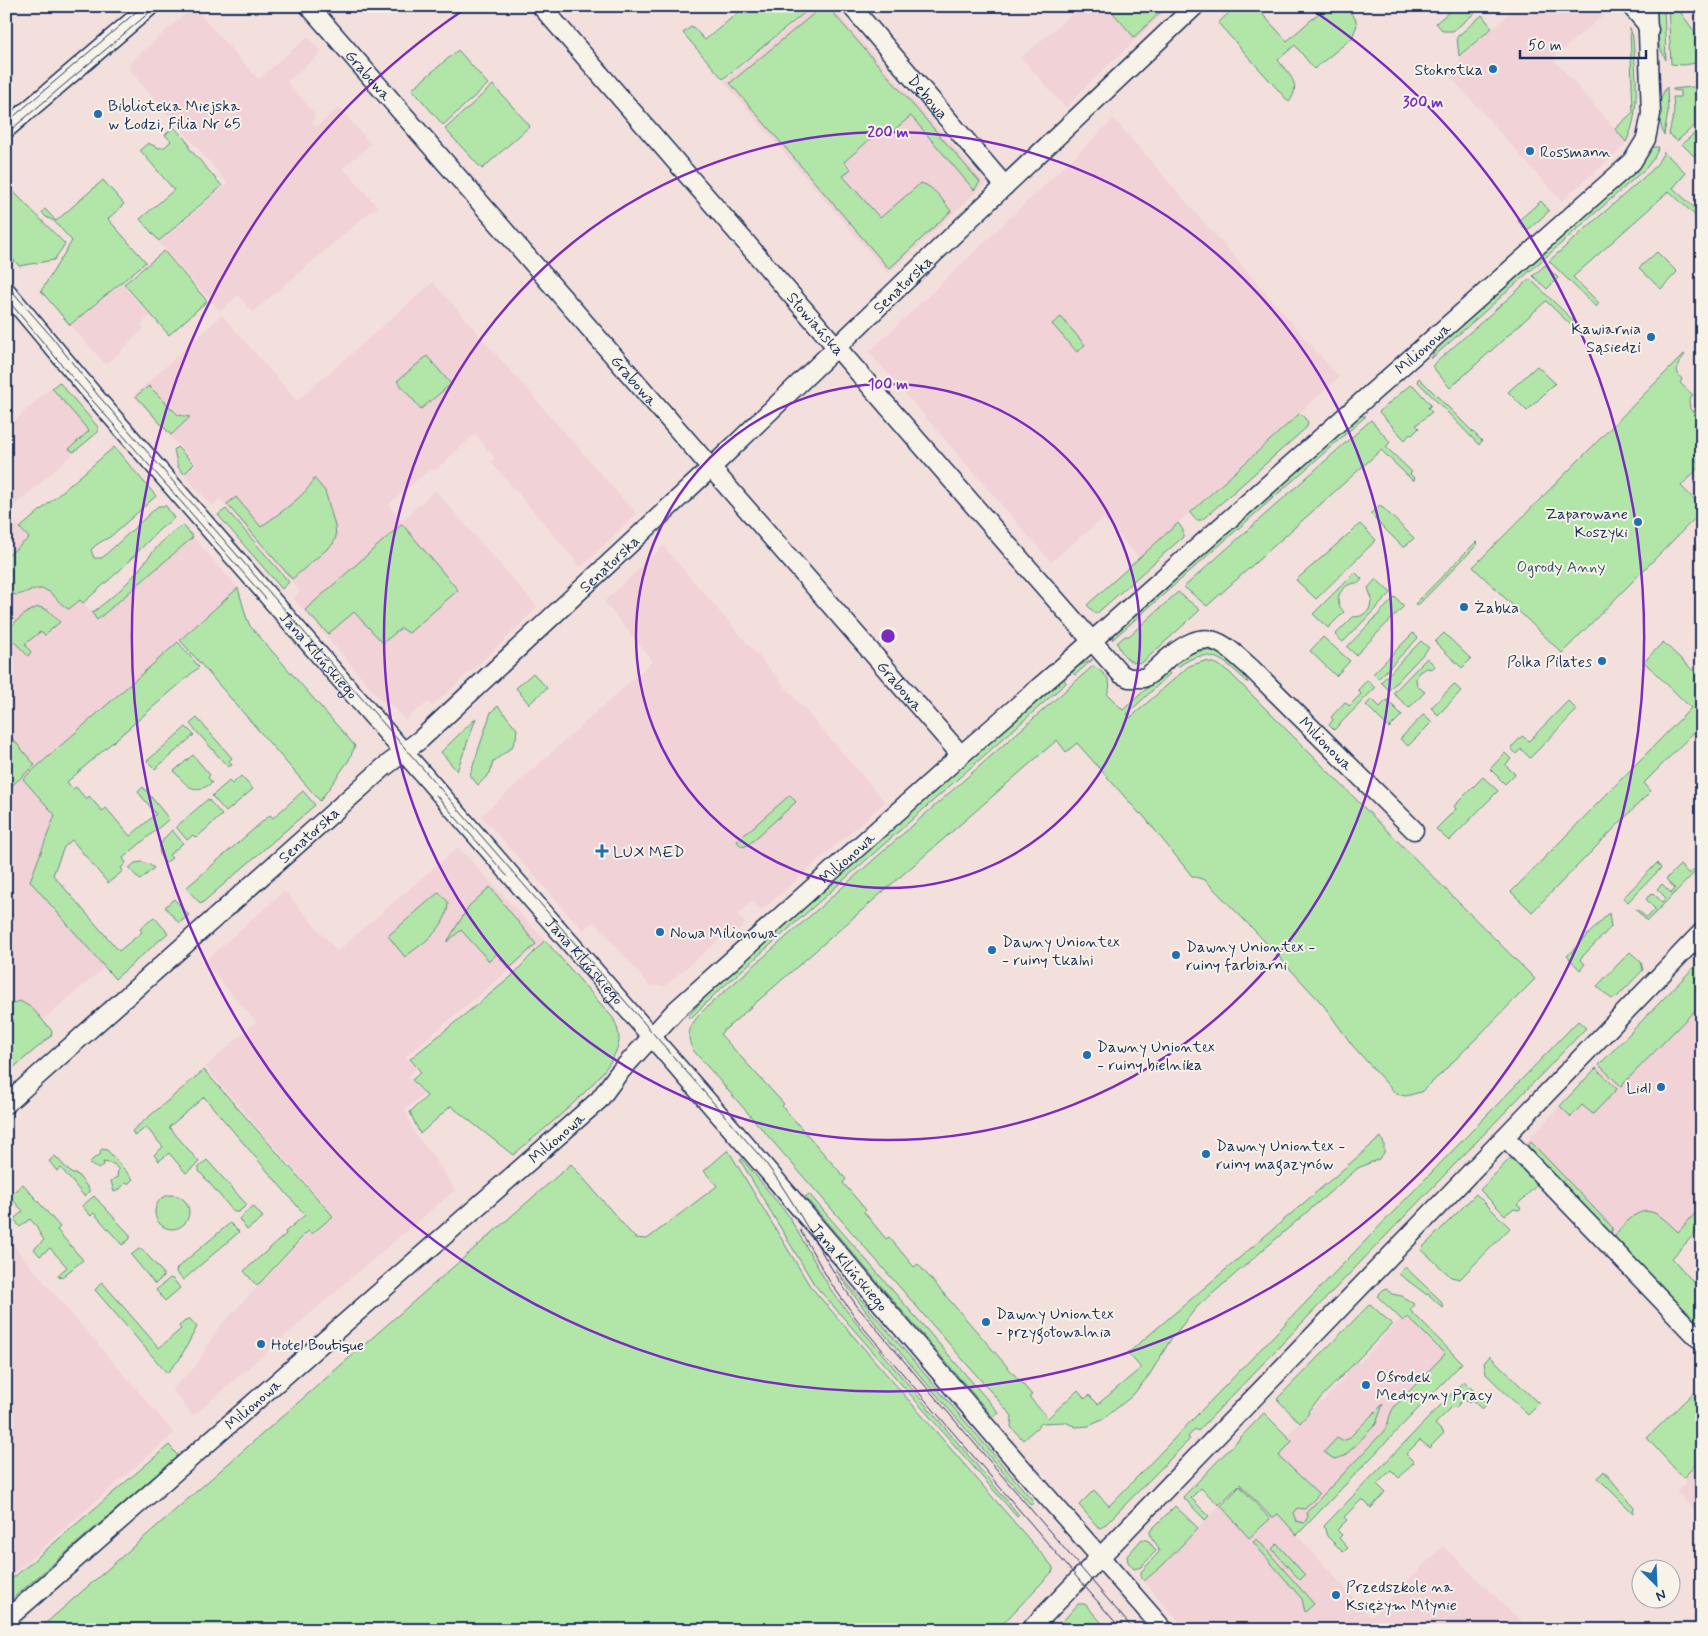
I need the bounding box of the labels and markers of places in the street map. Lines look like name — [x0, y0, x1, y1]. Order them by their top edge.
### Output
place label: Stokrotka — [1414, 60, 1483, 81]
marker: Stokrotka — [1487, 63, 1499, 75]
place label: Biblioteka Miejska w Łodzi, Filia Nr 65 — [108, 96, 240, 135]
marker: Biblioteka Miejska w Łodzi, Filia Nr 65 — [92, 108, 104, 120]
place label: Rossmann — [1540, 142, 1612, 163]
marker: Rossmann — [1524, 145, 1536, 157]
place label: Kawiarnia Sąsiedzi — [1571, 319, 1641, 358]
marker: Kawiarnia Sąsiedzi — [1645, 331, 1657, 343]
place label: Zaparowane Koszyki — [1545, 504, 1628, 543]
marker: Zaparowane Koszyki — [1632, 516, 1644, 528]
place label: Żabka — [1474, 598, 1519, 619]
marker: Żabka — [1458, 601, 1470, 613]
centre of rings — [879, 627, 897, 645]
place label: Polka Pilates — [1507, 652, 1592, 673]
marker: Polka Pilates — [1596, 655, 1608, 667]
place label: LUX MED — [613, 842, 685, 863]
marker: LUX MED — [595, 844, 609, 858]
place label: Nowa Milionowa — [670, 923, 778, 944]
marker: Nowa Milionowa — [654, 926, 666, 938]
place label: Dawny Uniontex - ruiny tkalni — [1002, 932, 1120, 971]
place label: Dawny Uniontex - ruiny farbiarni — [1186, 937, 1315, 976]
marker: Dawny Uniontex - ruiny tkalni — [986, 944, 998, 956]
marker: Dawny Uniontex - ruiny farbiarni — [1170, 949, 1182, 961]
place label: Dawny Uniontex - ruiny bielnika — [1097, 1037, 1215, 1076]
marker: Dawny Uniontex - ruiny bielnika — [1081, 1049, 1093, 1061]
place label: Lidl — [1626, 1078, 1651, 1099]
marker: Lidl — [1655, 1081, 1667, 1093]
place label: Dawny Uniontex - ruiny magazynów — [1216, 1136, 1345, 1176]
marker: Dawny Uniontex - ruiny magazynów — [1200, 1148, 1212, 1160]
place label: Dawny Uniontex - przygotowalnia — [996, 1304, 1114, 1344]
marker: Dawny Uniontex - przygotowalnia — [980, 1316, 992, 1328]
place label: Hotel Boutique — [271, 1335, 364, 1356]
marker: Hotel Boutique — [255, 1338, 267, 1350]
place label: Ośrodek Medycyny Pracy — [1376, 1367, 1492, 1406]
marker: Ośrodek Medycyny Pracy — [1360, 1379, 1372, 1391]
place label: Przedszkole na Księżym Młynie — [1346, 1577, 1457, 1616]
marker: Przedszkole na Księżym Młynie — [1330, 1589, 1342, 1601]

